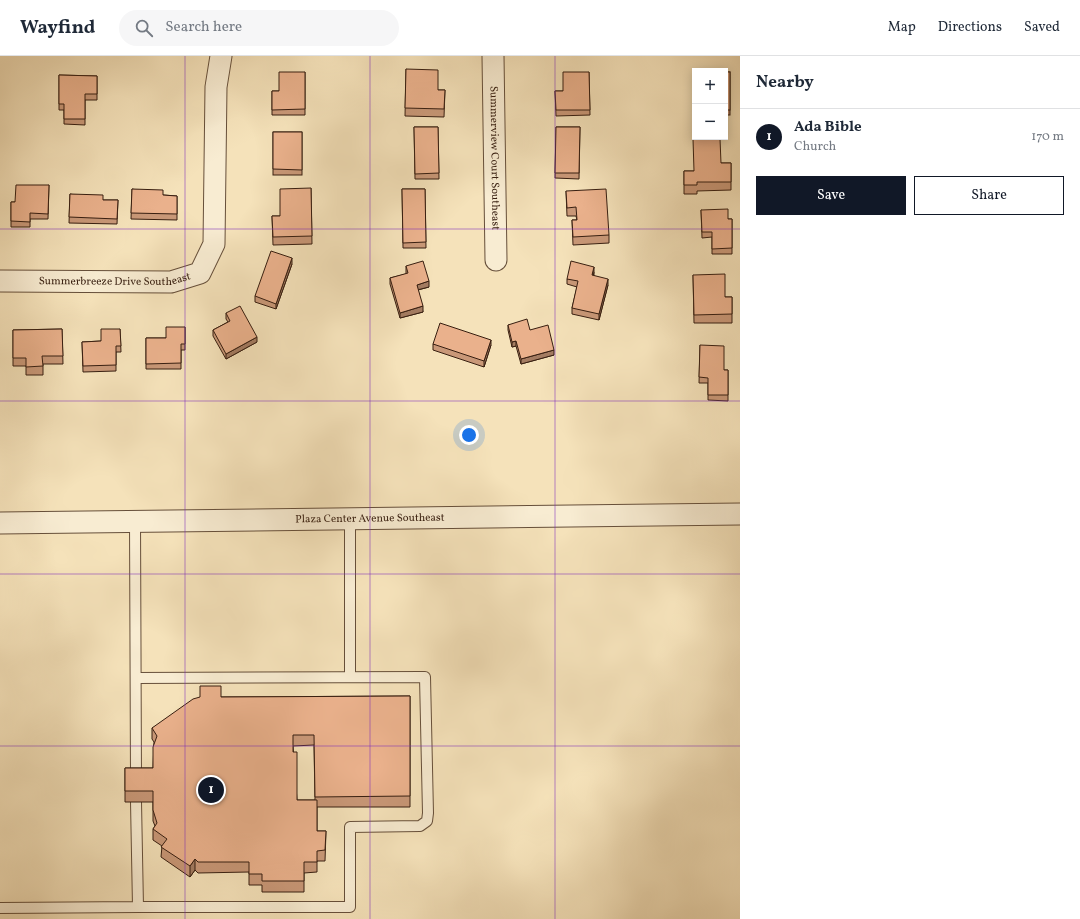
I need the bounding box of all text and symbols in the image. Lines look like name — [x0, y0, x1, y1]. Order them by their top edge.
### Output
search box — [119, 10, 399, 46]
text: Wayfind — [20, 15, 95, 41]
icon: search — [133, 17, 155, 39]
text: Search here — [165, 17, 242, 38]
text: Map — [888, 18, 916, 37]
text: Directions — [938, 18, 1002, 37]
text: Saved — [1024, 18, 1060, 37]
map controls — [692, 68, 728, 140]
button: + — [692, 68, 728, 104]
text: Nearby — [756, 71, 814, 94]
street label: Summerview Court Southeast — [486, 86, 503, 230]
button: − — [692, 104, 728, 140]
text: Ada Bible — [794, 117, 862, 138]
text: 1 — [766, 128, 772, 146]
text: 170 m — [1031, 128, 1064, 146]
text: Church — [794, 138, 836, 156]
button: Save — [756, 176, 906, 215]
button: Share — [914, 176, 1064, 215]
street label: Summerbreeze Drive Southeast — [39, 269, 193, 290]
your location — [459, 425, 479, 445]
street label: Plaza Center Avenue Southeast — [295, 510, 445, 527]
pin: 1 — [198, 775, 224, 805]

